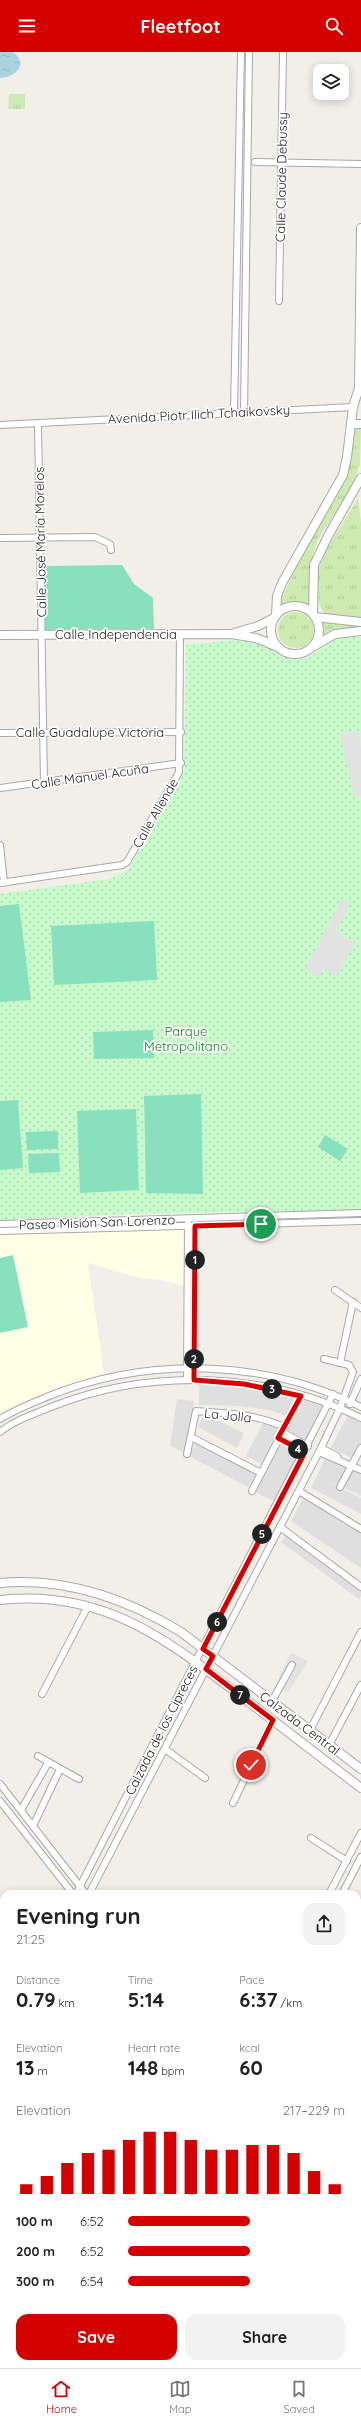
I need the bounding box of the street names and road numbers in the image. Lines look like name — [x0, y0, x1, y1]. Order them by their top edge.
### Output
street label: Calle Claude Debussy — [272, 112, 290, 242]
street label: Avenida Piotr Ilich Tchaikovsky — [107, 401, 291, 427]
street label: Calle José María Morelos — [31, 467, 49, 617]
street label: Calle Independencia — [55, 626, 177, 642]
street label: Calle Guadalupe Victoria — [16, 724, 164, 740]
street label: Calle Manuel Acuña — [30, 760, 150, 792]
street label: Calle Allende — [129, 775, 181, 851]
street label: Paseo Misión San Lorenzo — [19, 1211, 176, 1233]
street label: La Jolla — [204, 1405, 252, 1425]
street label: Calzada de los Cipreces — [121, 1663, 201, 1797]
street label: Calzada Central — [257, 1688, 343, 1758]

